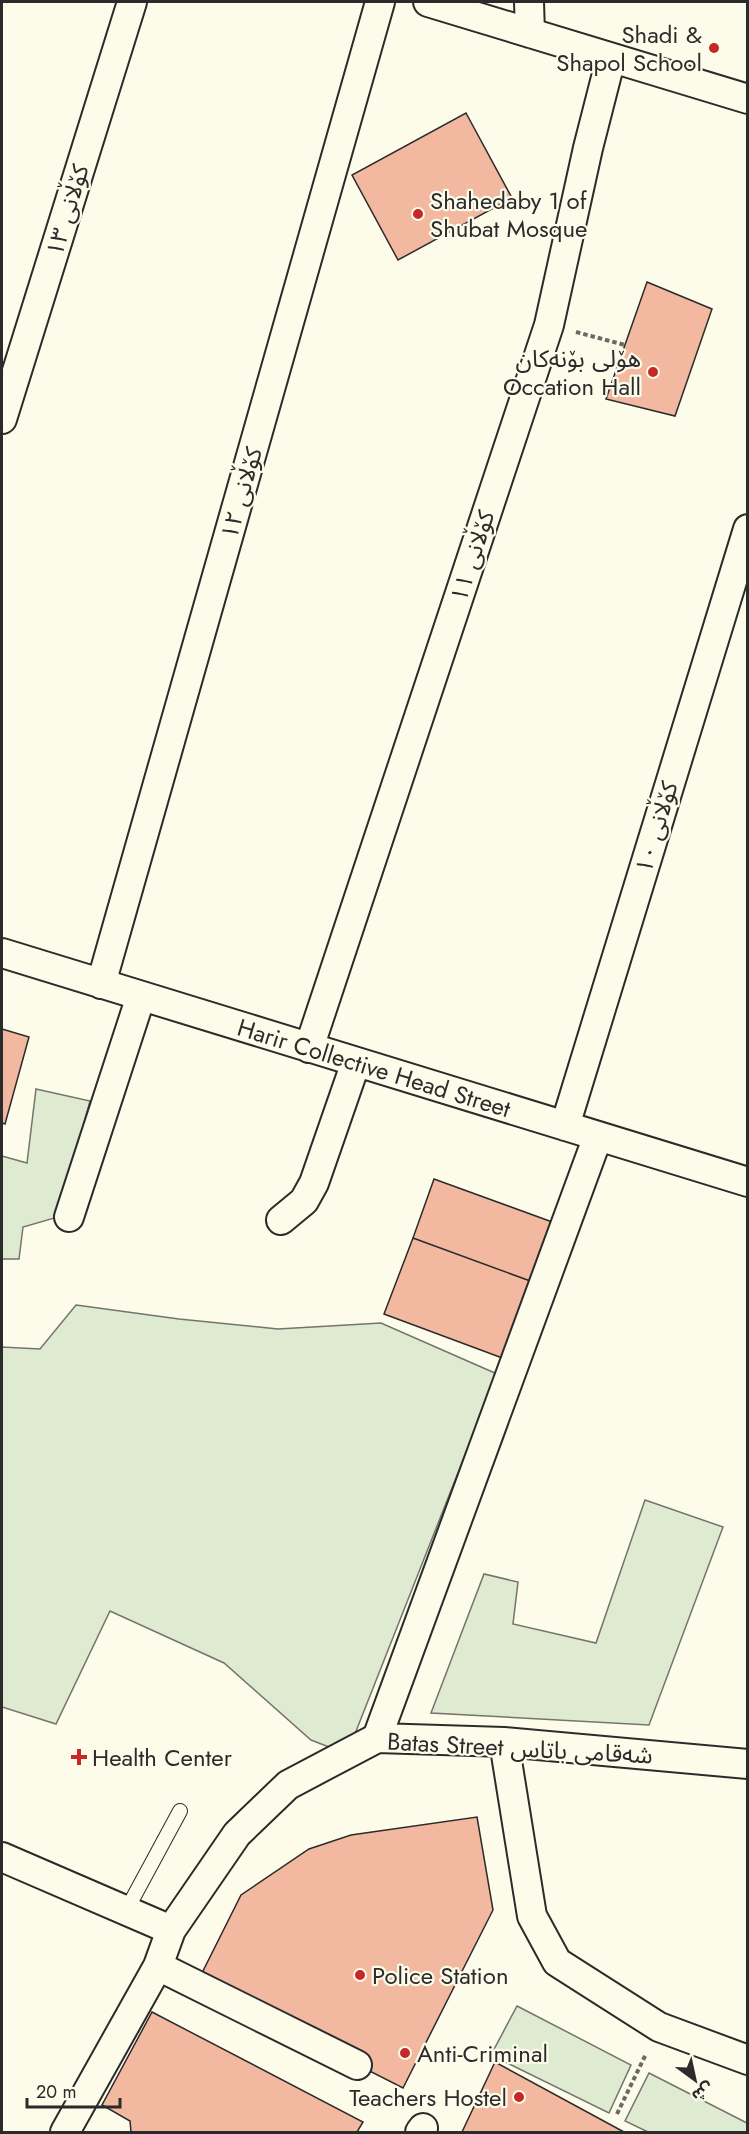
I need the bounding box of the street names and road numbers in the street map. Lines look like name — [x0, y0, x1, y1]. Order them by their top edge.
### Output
street label: کۆڵانی ١٣ — [37, 159, 98, 260]
street label: کۆڵانی ١٢ — [211, 442, 271, 543]
street label: کۆڵانی ١١ — [441, 505, 504, 606]
street label: کۆڵانی ١٠ — [626, 776, 687, 877]
street label: Harir Collective Head Street — [233, 1010, 515, 1126]
street label: Batas Street شەقامی باتاس — [386, 1724, 654, 1772]

